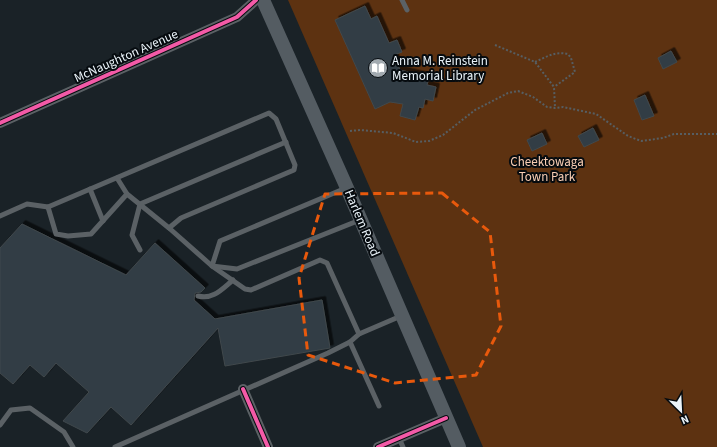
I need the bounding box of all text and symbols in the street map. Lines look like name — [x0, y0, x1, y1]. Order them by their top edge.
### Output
street label: McNaughton Avenue — [71, 25, 181, 87]
place label: Anna M. Reinstein Memorial Library — [392, 52, 488, 85]
library icon: Anna M. Reinstein Memorial Library — [367, 57, 389, 79]
park label: Cheektowaga Town Park — [510, 153, 584, 186]
street label: Harlem Road — [340, 187, 384, 259]
north arrow — [661, 391, 701, 431]
text: N — [678, 411, 691, 428]

